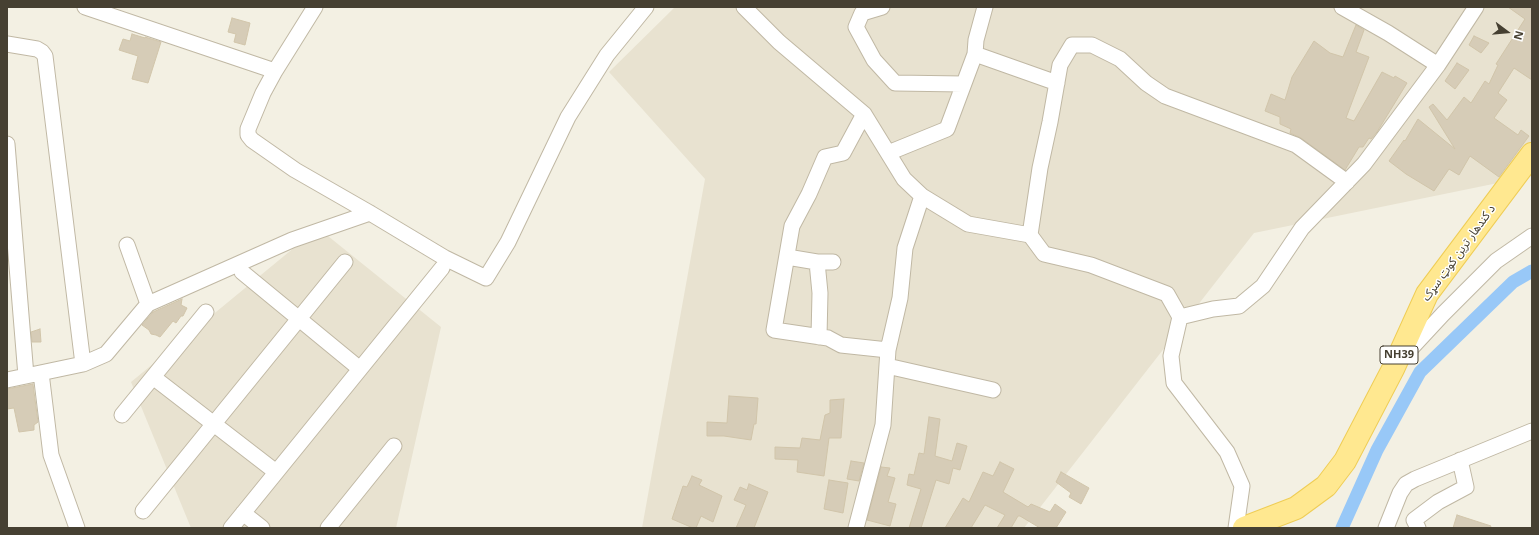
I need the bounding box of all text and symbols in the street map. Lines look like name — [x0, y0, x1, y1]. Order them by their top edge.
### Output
north arrow — [1487, 12, 1527, 52]
text: N — [1511, 29, 1527, 42]
street label: د کندهار ترين کوټ سړک — [1419, 202, 1499, 304]
road number: NH39 — [1380, 346, 1418, 364]

